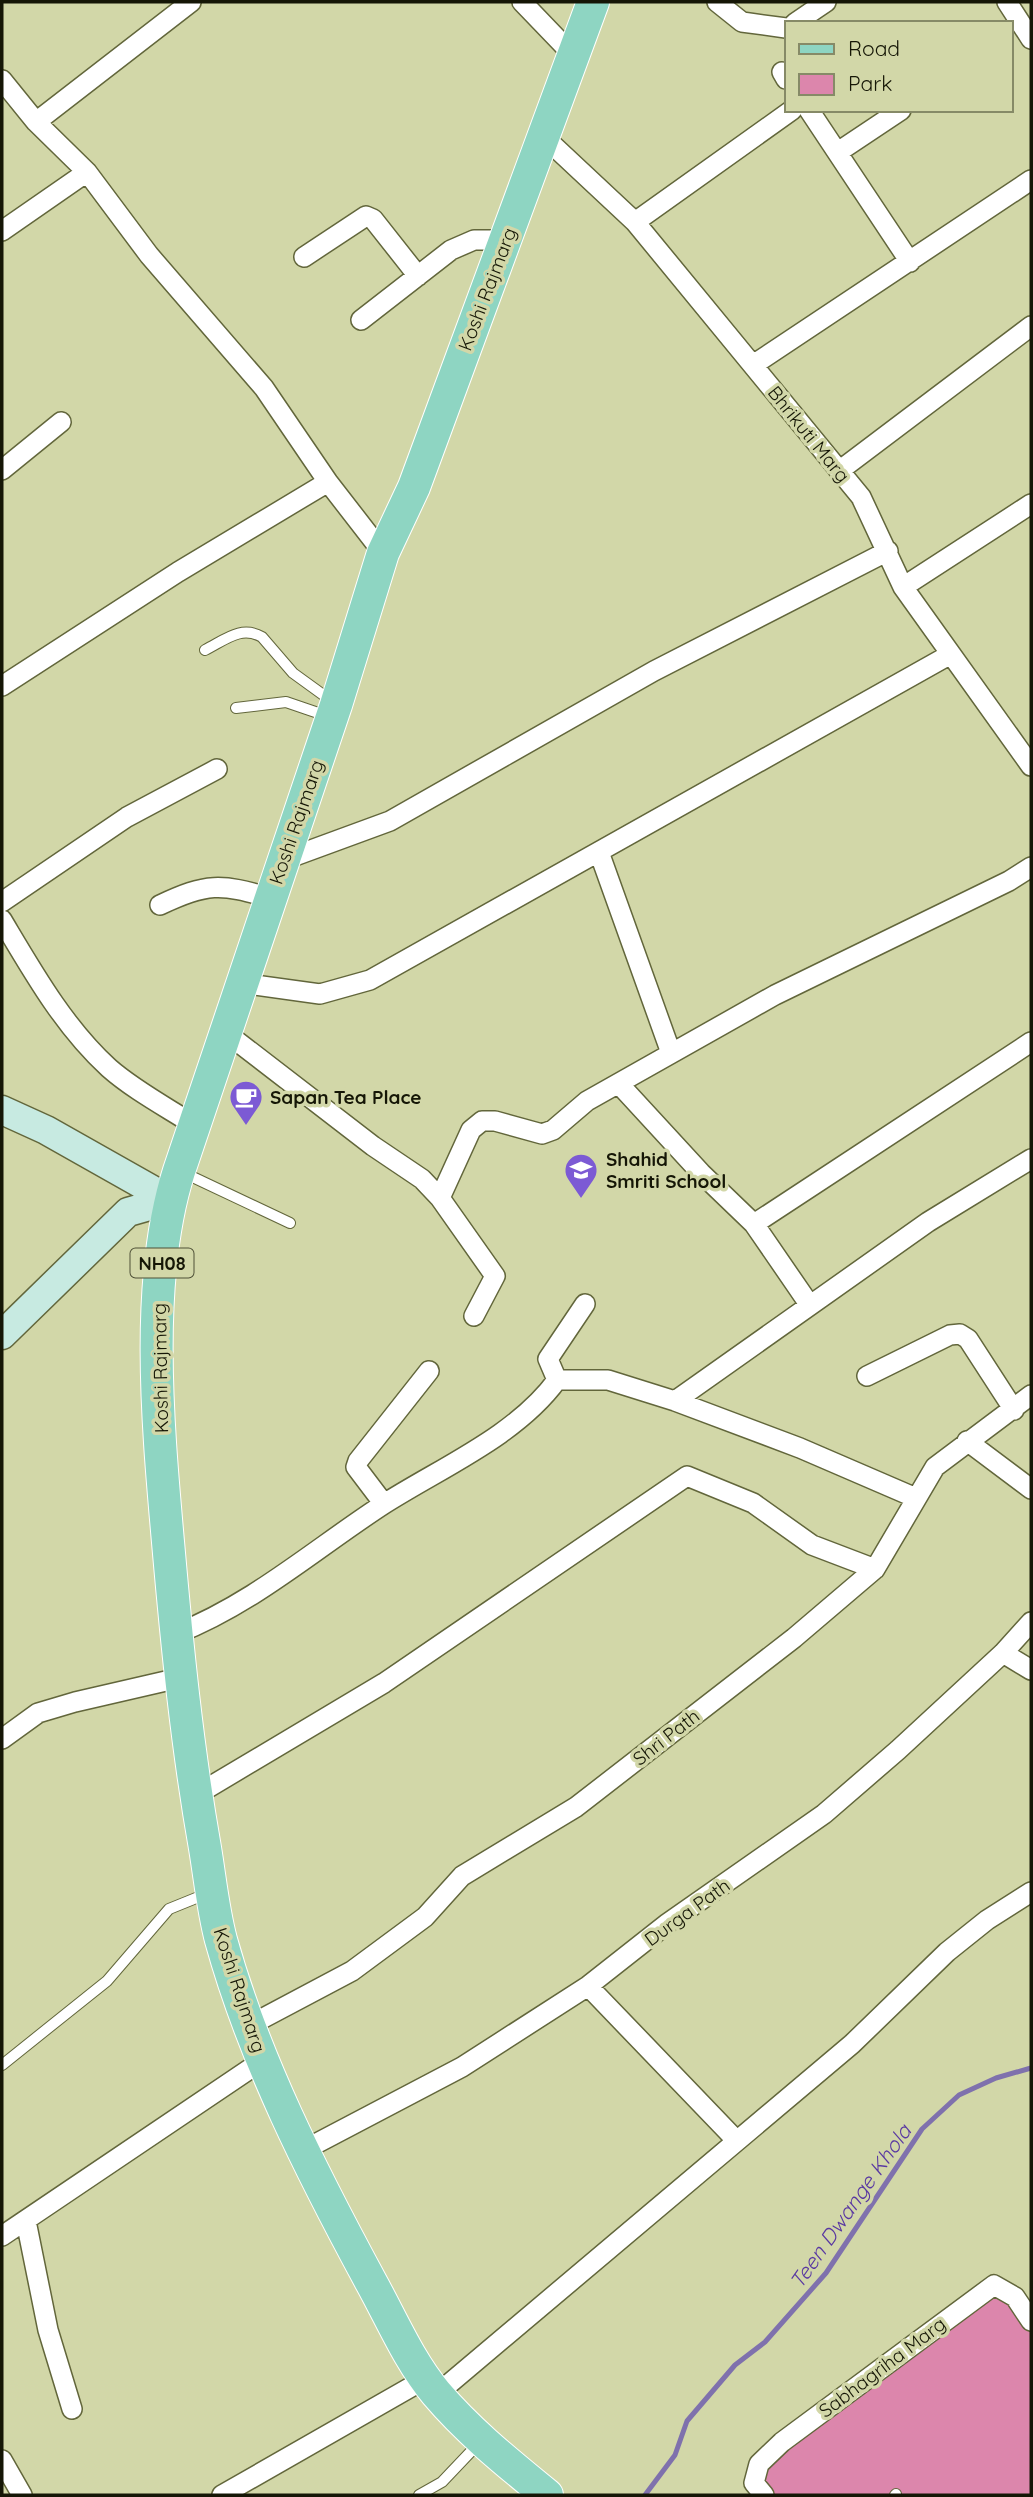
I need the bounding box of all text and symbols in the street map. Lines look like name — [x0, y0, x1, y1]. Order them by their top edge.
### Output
legend — [785, 21, 1012, 112]
text: Road — [848, 35, 900, 61]
text: Park — [848, 70, 892, 96]
street label: Koshi Rajmarg — [452, 224, 522, 354]
street label: Bhrikuti Marg — [763, 381, 855, 487]
street label: Koshi Rajmarg — [263, 757, 329, 887]
cafe icon: Sapan Tea Place — [227, 1078, 265, 1127]
place label: Sapan Tea Place — [270, 1085, 422, 1109]
place label: Shahid Smriti School — [606, 1147, 726, 1193]
school or university icon: Shahid Smriti School — [562, 1151, 600, 1200]
road number: NH08 — [130, 1248, 194, 1278]
street label: Koshi Rajmarg — [147, 1303, 173, 1433]
street label: Shri Path — [628, 1704, 704, 1770]
street label: Durga Path — [640, 1873, 734, 1951]
street label: Koshi Rajmarg — [208, 1924, 272, 2056]
water label: Teen Dwange Khola — [784, 2118, 917, 2293]
street label: Sabhagriha Marg — [814, 2311, 950, 2423]

